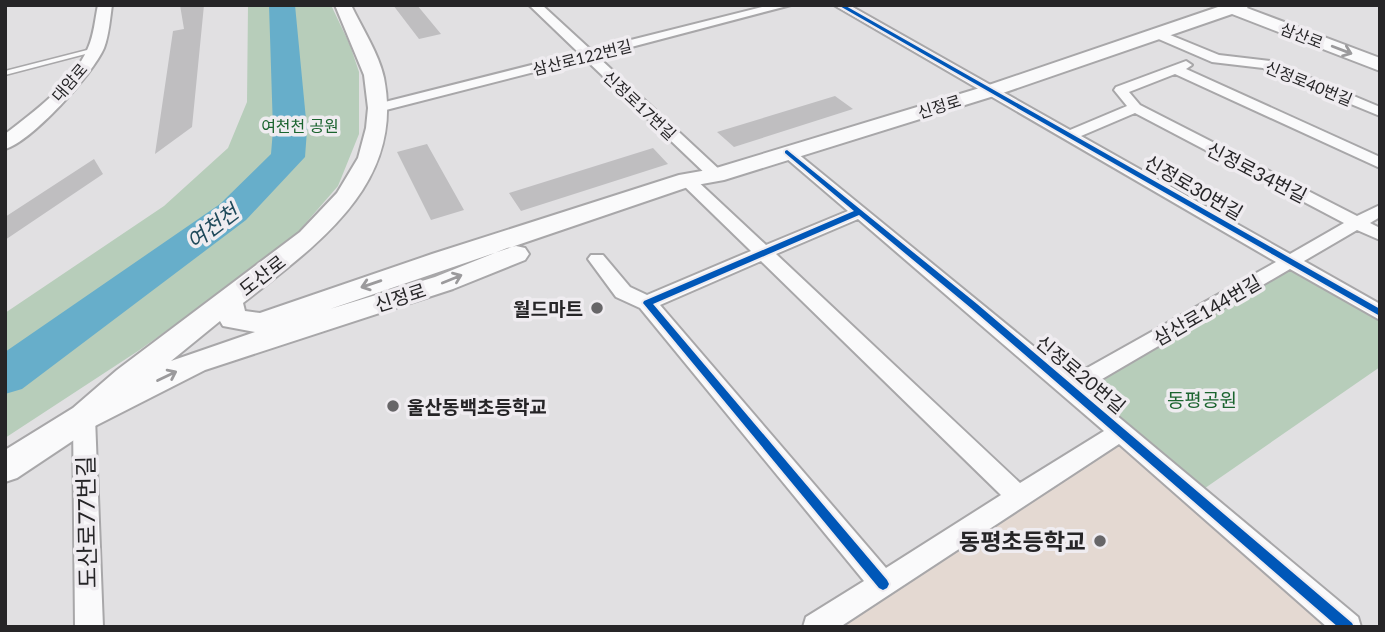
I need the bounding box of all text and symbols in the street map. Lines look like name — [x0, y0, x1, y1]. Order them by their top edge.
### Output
street label: 삼산로 — [1278, 18, 1326, 52]
street label: 삼산로122번길 — [530, 36, 634, 78]
one-way arrow — [1331, 45, 1353, 58]
street label: 신정로40번길 — [1263, 57, 1355, 109]
street label: 대암로 — [47, 59, 91, 105]
street label: 신정로17번길 — [600, 67, 680, 143]
street label: 신정로 — [915, 90, 963, 122]
park label: 여천천 공원 — [261, 116, 339, 135]
street label: 신정로34번길 — [1203, 137, 1311, 207]
street label: 신정로30번길 — [1141, 150, 1247, 224]
water label: 여천천 — [181, 197, 245, 253]
street label: 도산로 — [234, 250, 290, 300]
street label: 삼산로144번길 — [1149, 270, 1265, 350]
one-way arrow — [441, 272, 462, 285]
street label: 신정로 — [372, 278, 428, 316]
one-way arrow — [360, 279, 382, 292]
place label: 월드마트 — [513, 297, 583, 320]
marker: 월드마트 — [589, 300, 605, 316]
street label: 신정로20번길 — [1032, 330, 1130, 418]
one-way arrow — [156, 369, 177, 382]
park label: 동평공원 — [1167, 388, 1237, 411]
place label: 울산동백초등학교 — [407, 395, 547, 418]
marker: 울산동백초등학교 — [385, 398, 401, 414]
street label: 도산로77번길 — [71, 456, 101, 588]
place label: 동평초등학교 — [959, 527, 1086, 555]
marker: 동평초등학교 — [1092, 533, 1108, 549]

